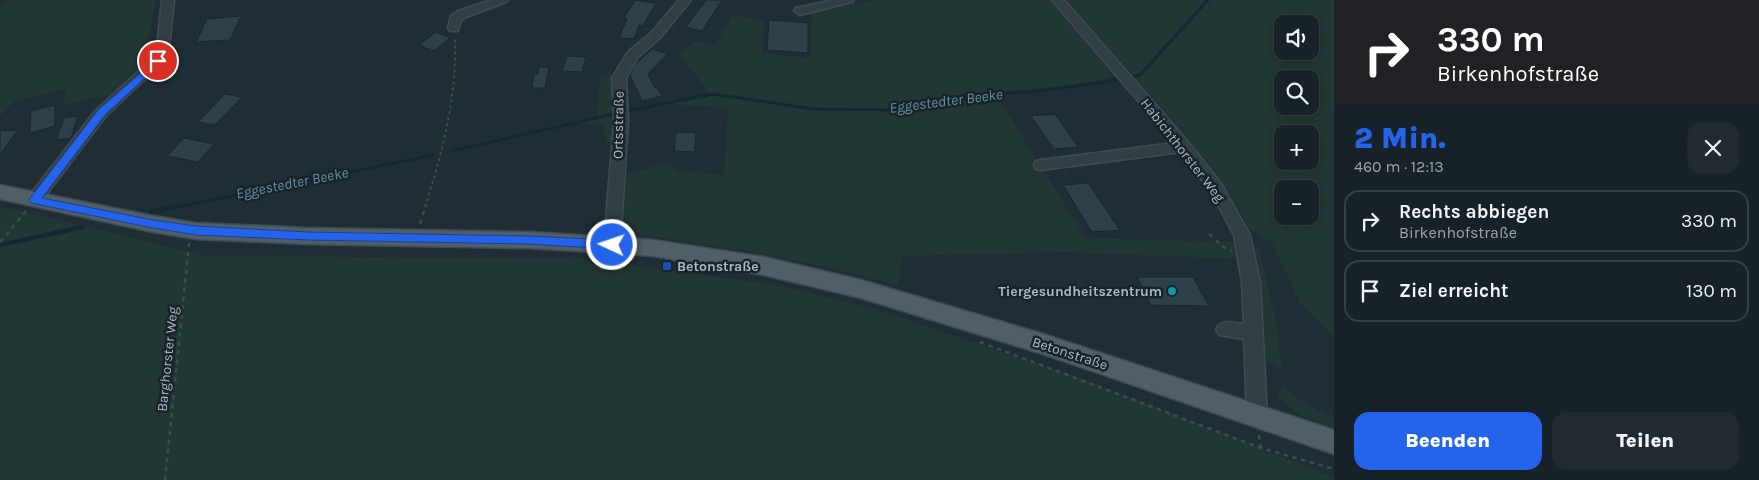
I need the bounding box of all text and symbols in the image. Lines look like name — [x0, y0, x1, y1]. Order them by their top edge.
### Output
map controls — [1274, 15, 1319, 225]
button: sound — [1274, 15, 1319, 60]
text: 330 m — [1437, 19, 1545, 60]
icon: right — [1354, 20, 1419, 85]
pin — [137, 40, 179, 82]
icon: arrive — [144, 47, 172, 75]
text: Birkenhofstraße — [1437, 61, 1599, 87]
button: search — [1274, 70, 1319, 115]
water label: Eggestedter Beeke — [888, 85, 1004, 117]
street label: Ortsstraße — [609, 91, 628, 159]
street label: Habichthorster Weg — [1137, 95, 1228, 206]
text: 2 Min. — [1354, 120, 1446, 156]
button: close — [1687, 122, 1739, 174]
button: + — [1274, 125, 1319, 170]
text: 460 m · 12:13 — [1354, 157, 1444, 176]
water label: Eggestedter Beeke — [234, 163, 350, 203]
button: − — [1274, 180, 1319, 225]
text: Rechts abbiegen — [1399, 201, 1549, 223]
icon: right — [1356, 207, 1384, 235]
text: 330 m — [1681, 210, 1737, 232]
position arrow — [585, 218, 637, 270]
text: Birkenhofstraße — [1399, 223, 1517, 242]
place label: Betonstraße — [677, 258, 759, 275]
marker: Betonstraße — [661, 260, 673, 272]
icon: arrive — [1356, 277, 1384, 305]
text: Ziel erreicht — [1399, 280, 1509, 302]
text: 130 m — [1686, 280, 1737, 302]
place label: Tiergesundheitszentrum — [998, 283, 1162, 300]
marker: Tiergesundheitszentrum — [1166, 285, 1178, 297]
street label: Barghorster Weg — [154, 306, 181, 412]
street label: Betonstraße — [1030, 333, 1110, 374]
button: Beenden — [1354, 412, 1542, 470]
button: Teilen — [1552, 412, 1739, 470]

